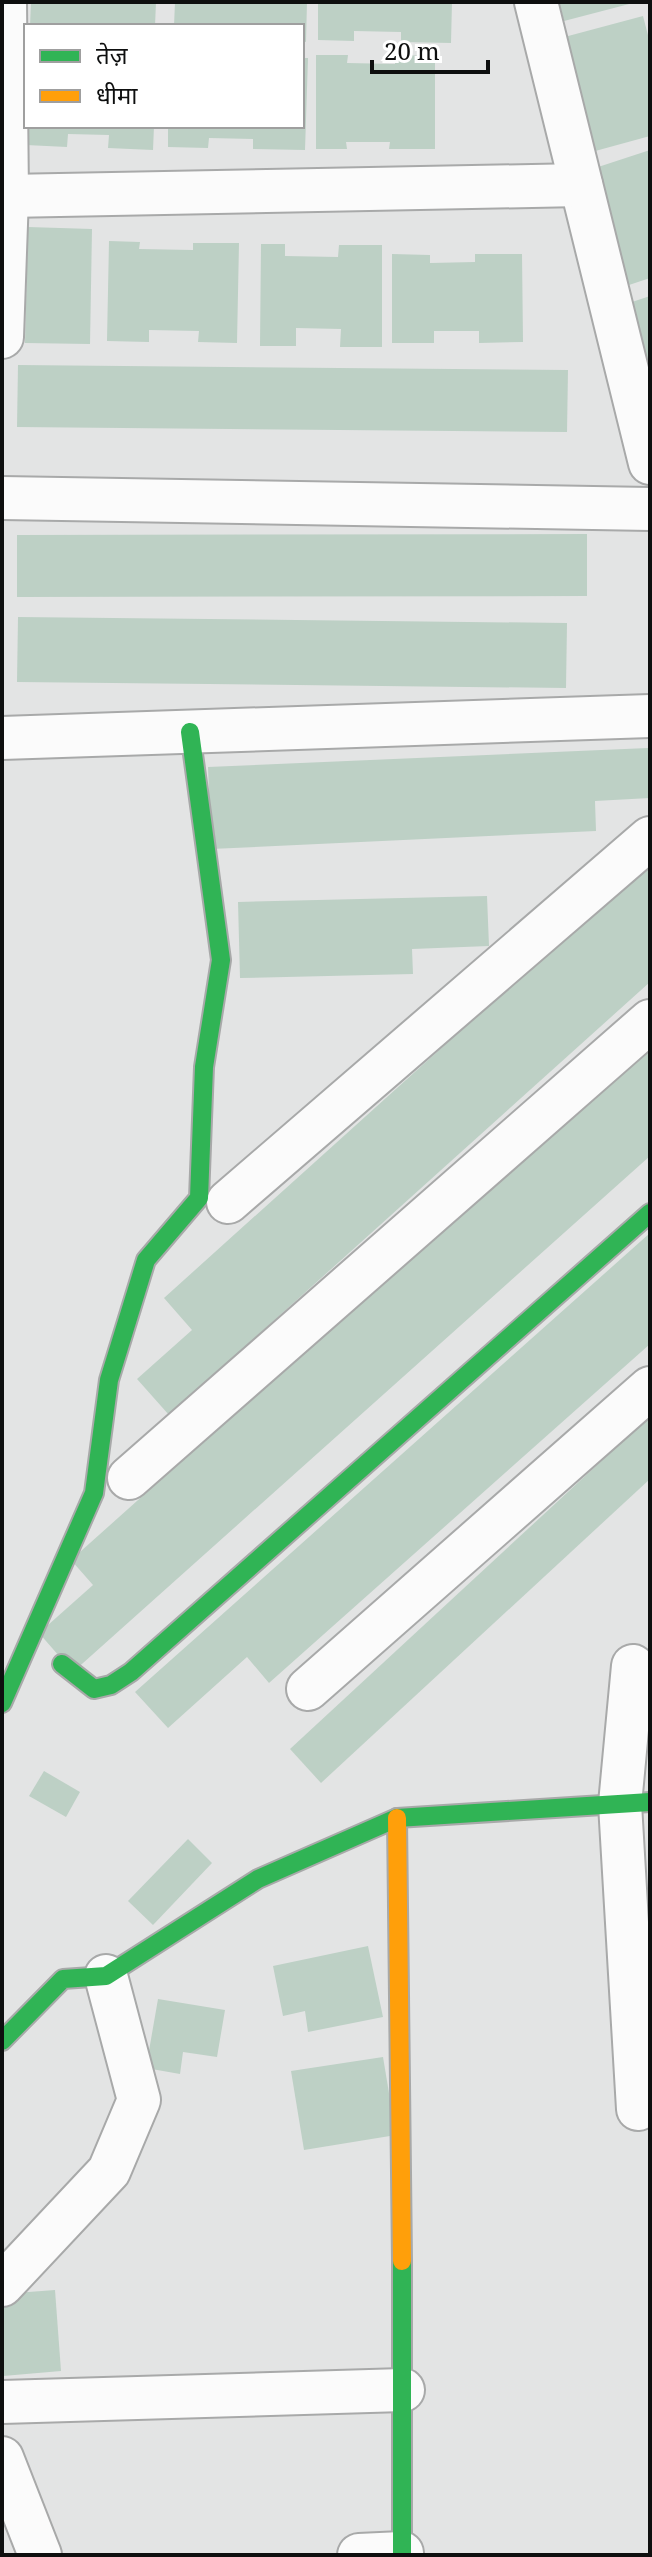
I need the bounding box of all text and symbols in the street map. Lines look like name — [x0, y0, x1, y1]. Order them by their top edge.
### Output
legend — [24, 24, 304, 128]
scale bar — [372, 24, 488, 74]
text: 20 m — [384, 34, 440, 67]
text: तेज़ — [96, 38, 129, 71]
text: धीमा — [96, 78, 138, 111]

